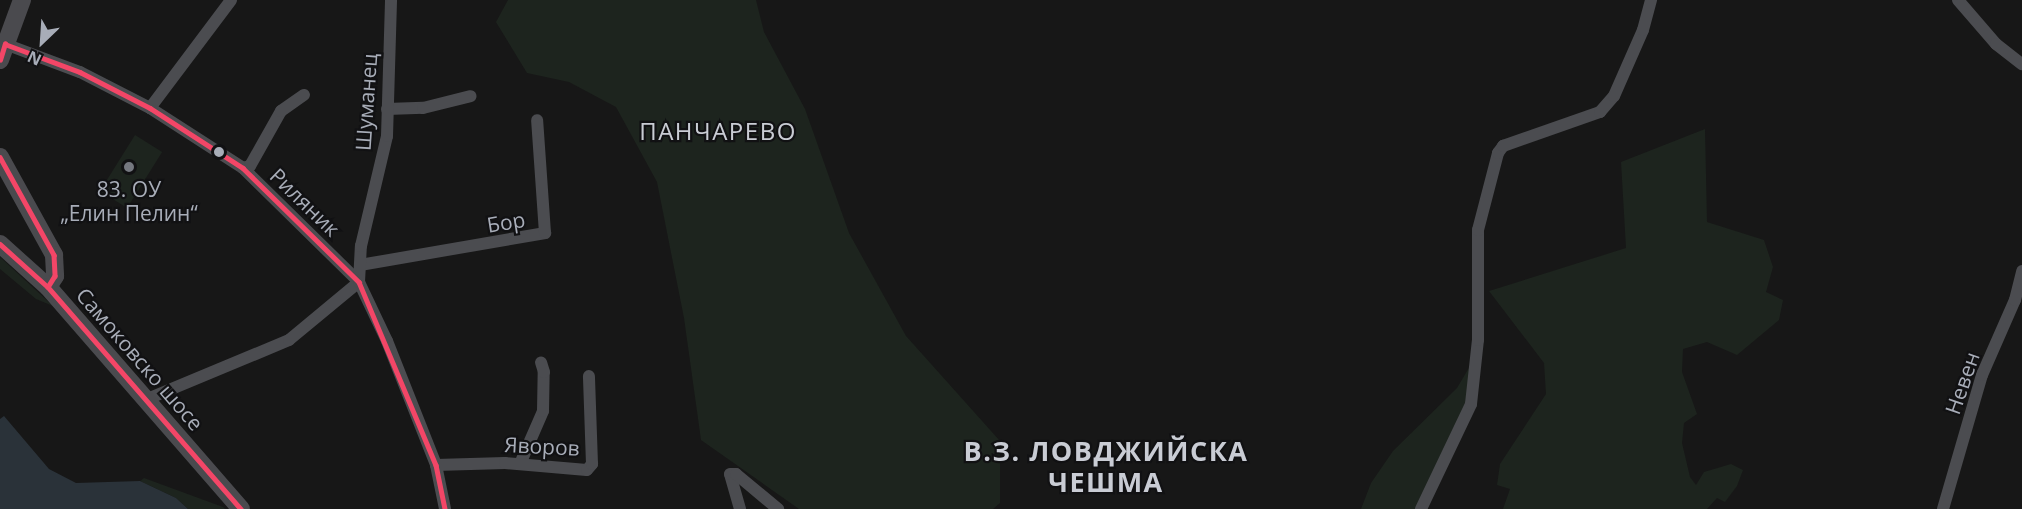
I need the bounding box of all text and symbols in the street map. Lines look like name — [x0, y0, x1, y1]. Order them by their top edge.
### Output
north arrow — [12, 12, 72, 72]
text: N — [24, 46, 45, 71]
street label: Шуманец — [350, 52, 382, 152]
district label: ПАНЧАРЕВО — [639, 117, 797, 145]
unlabelled marker — [213, 146, 225, 158]
marker: 83. ОУ „Елин Пелин“ — [122, 160, 136, 174]
street label: Риляник — [265, 163, 345, 241]
place label: 83. ОУ „Елин Пелин“ — [60, 176, 198, 226]
street label: Бор — [485, 207, 527, 237]
street label: Самоковско шосе — [71, 283, 209, 435]
street label: Невен — [1940, 348, 1984, 418]
street label: Яворов — [504, 431, 580, 461]
district label: В.З. ЛОВДЖИЙСКА ЧЕШМА — [964, 434, 1248, 497]

